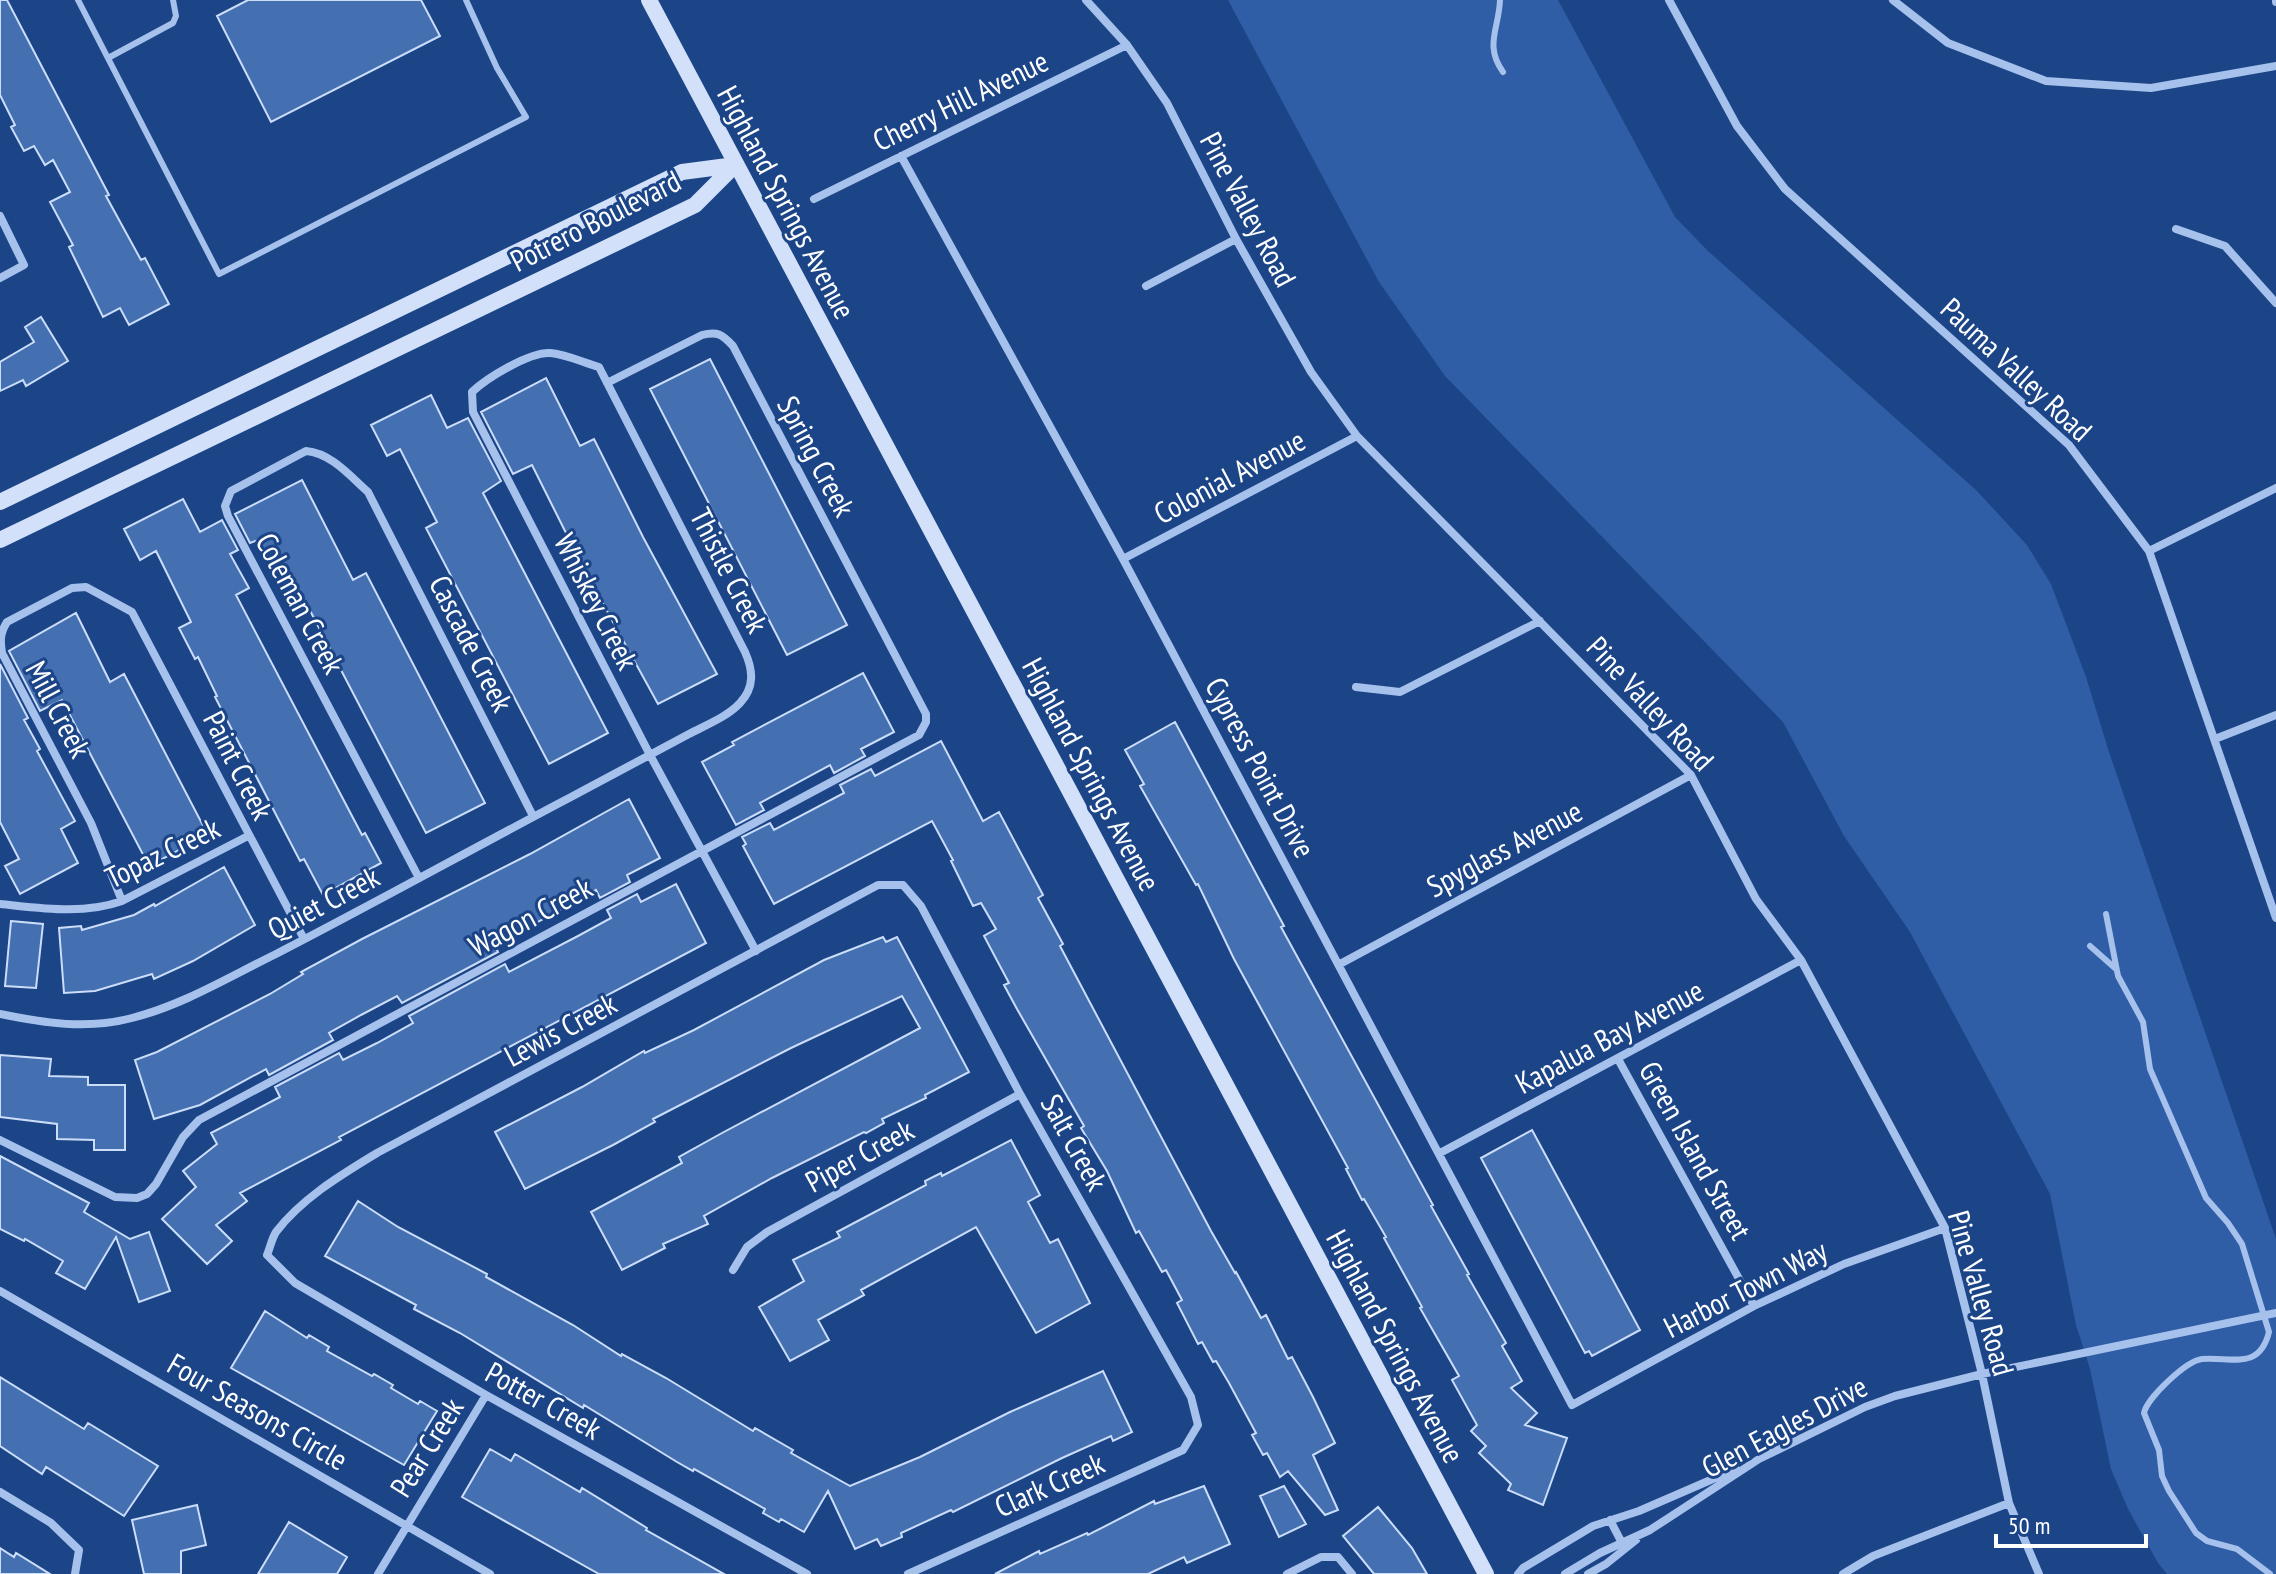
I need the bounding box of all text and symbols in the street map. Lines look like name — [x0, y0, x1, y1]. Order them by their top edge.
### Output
street label: Cherry Hill Avenue — [866, 41, 1054, 159]
street label: Highland Springs Avenue — [709, 79, 865, 325]
street label: Pine Valley Road — [1192, 125, 1306, 293]
street label: Potrero Boulevard — [503, 160, 687, 280]
street label: Pauma Valley Road — [1933, 289, 2101, 449]
street label: Spring Creek — [769, 389, 865, 523]
street label: Colonial Avenue — [1147, 420, 1311, 532]
street label: Thistle Creek — [682, 501, 778, 639]
street label: Coleman Creek — [248, 526, 355, 680]
street label: Whiskey Creek — [546, 526, 648, 676]
street label: Cascade Creek — [421, 568, 523, 718]
street label: Pine Valley Road — [1579, 628, 1723, 778]
street label: Highland Springs Avenue — [1014, 651, 1170, 897]
street label: Mill Creek — [17, 654, 101, 764]
street label: Cypress Point Drive — [1197, 670, 1325, 864]
street label: Paint Creek — [195, 704, 283, 826]
street label: Spyglass Avenue — [1420, 791, 1588, 905]
street label: Topaz Creek — [98, 807, 226, 896]
street label: Quiet Creek — [261, 856, 386, 948]
street label: Wagon Creek — [462, 867, 599, 965]
street label: Kapalua Bay Avenue — [1508, 970, 1710, 1102]
street label: Lewis Creek — [497, 983, 623, 1075]
street label: Green Island Street — [1631, 1054, 1761, 1247]
street label: Salt Creek — [1033, 1087, 1117, 1197]
street label: Piper Creek — [798, 1109, 920, 1201]
street label: Pine Valley Road — [1940, 1206, 2024, 1380]
street label: Highland Springs Avenue — [1318, 1223, 1474, 1469]
street label: Harbor Town Way — [1657, 1230, 1834, 1346]
street label: Four Seasons Circle — [161, 1344, 355, 1478]
street label: Potter Creek — [479, 1352, 609, 1448]
street label: Glen Eagles Drive — [1695, 1366, 1873, 1486]
street label: Pear Creek — [380, 1390, 472, 1504]
street label: Clark Creek — [988, 1442, 1110, 1525]
scale bar — [1996, 1498, 2146, 1548]
text: 50 m — [2008, 1510, 2050, 1541]

